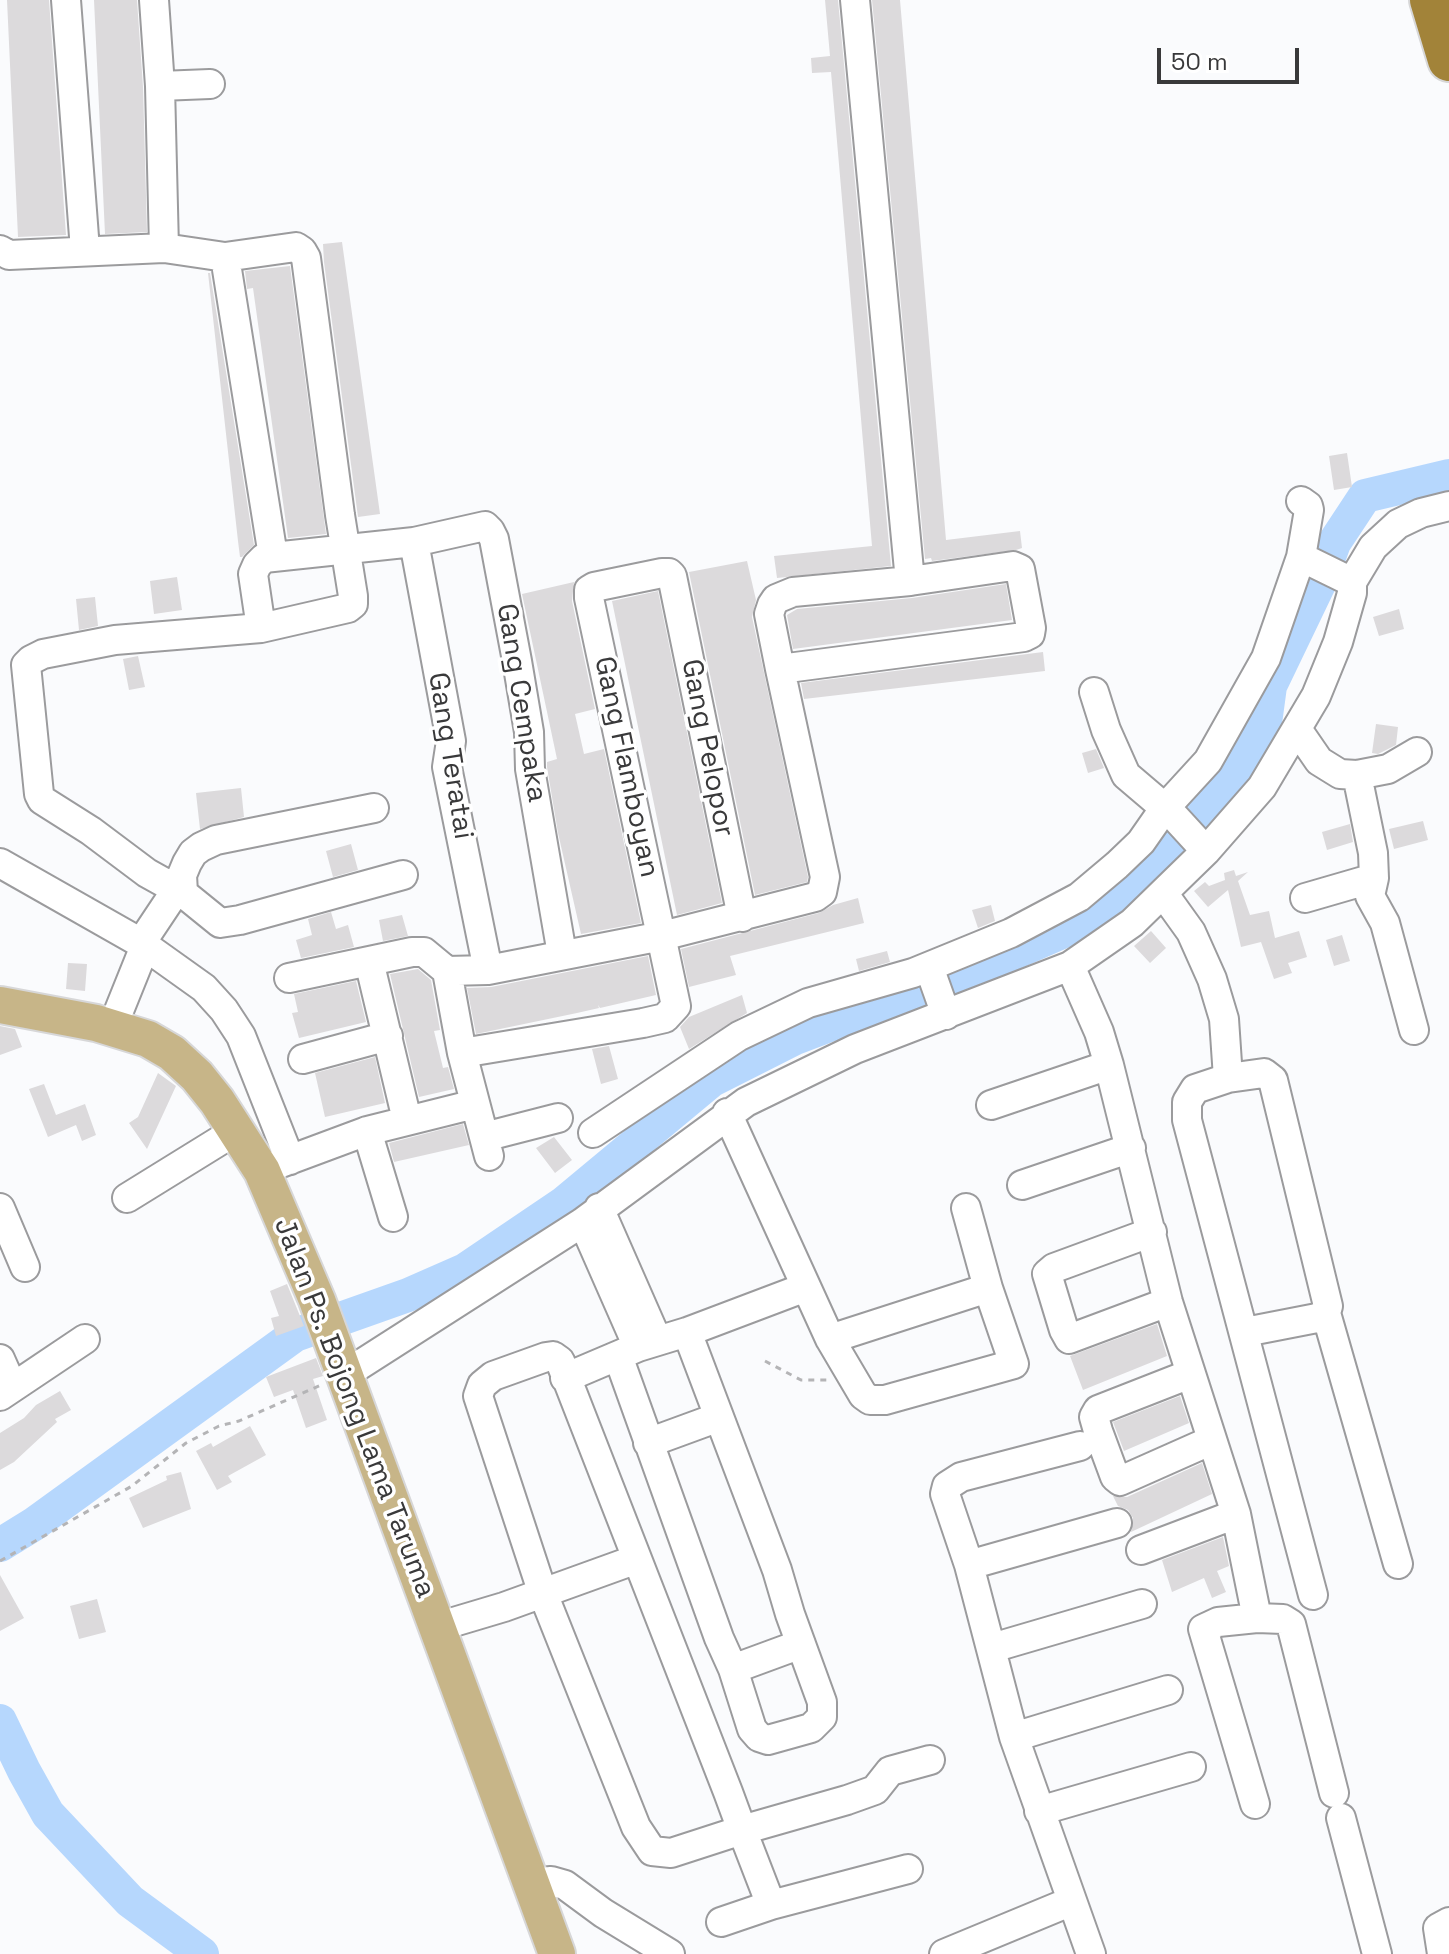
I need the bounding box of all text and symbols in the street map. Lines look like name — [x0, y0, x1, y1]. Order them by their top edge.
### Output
scale bar — [1161, 32, 1303, 82]
text: 50 m — [1171, 46, 1228, 77]
street label: Gang Cempaka — [489, 601, 553, 805]
street label: Gang Flamboyan — [586, 654, 666, 880]
street label: Gang Pelopor — [673, 656, 741, 840]
street label: Gang Teratai — [420, 670, 480, 842]
street label: Jalan Ps. Bojong Lama Taruma — [266, 1213, 442, 1603]

